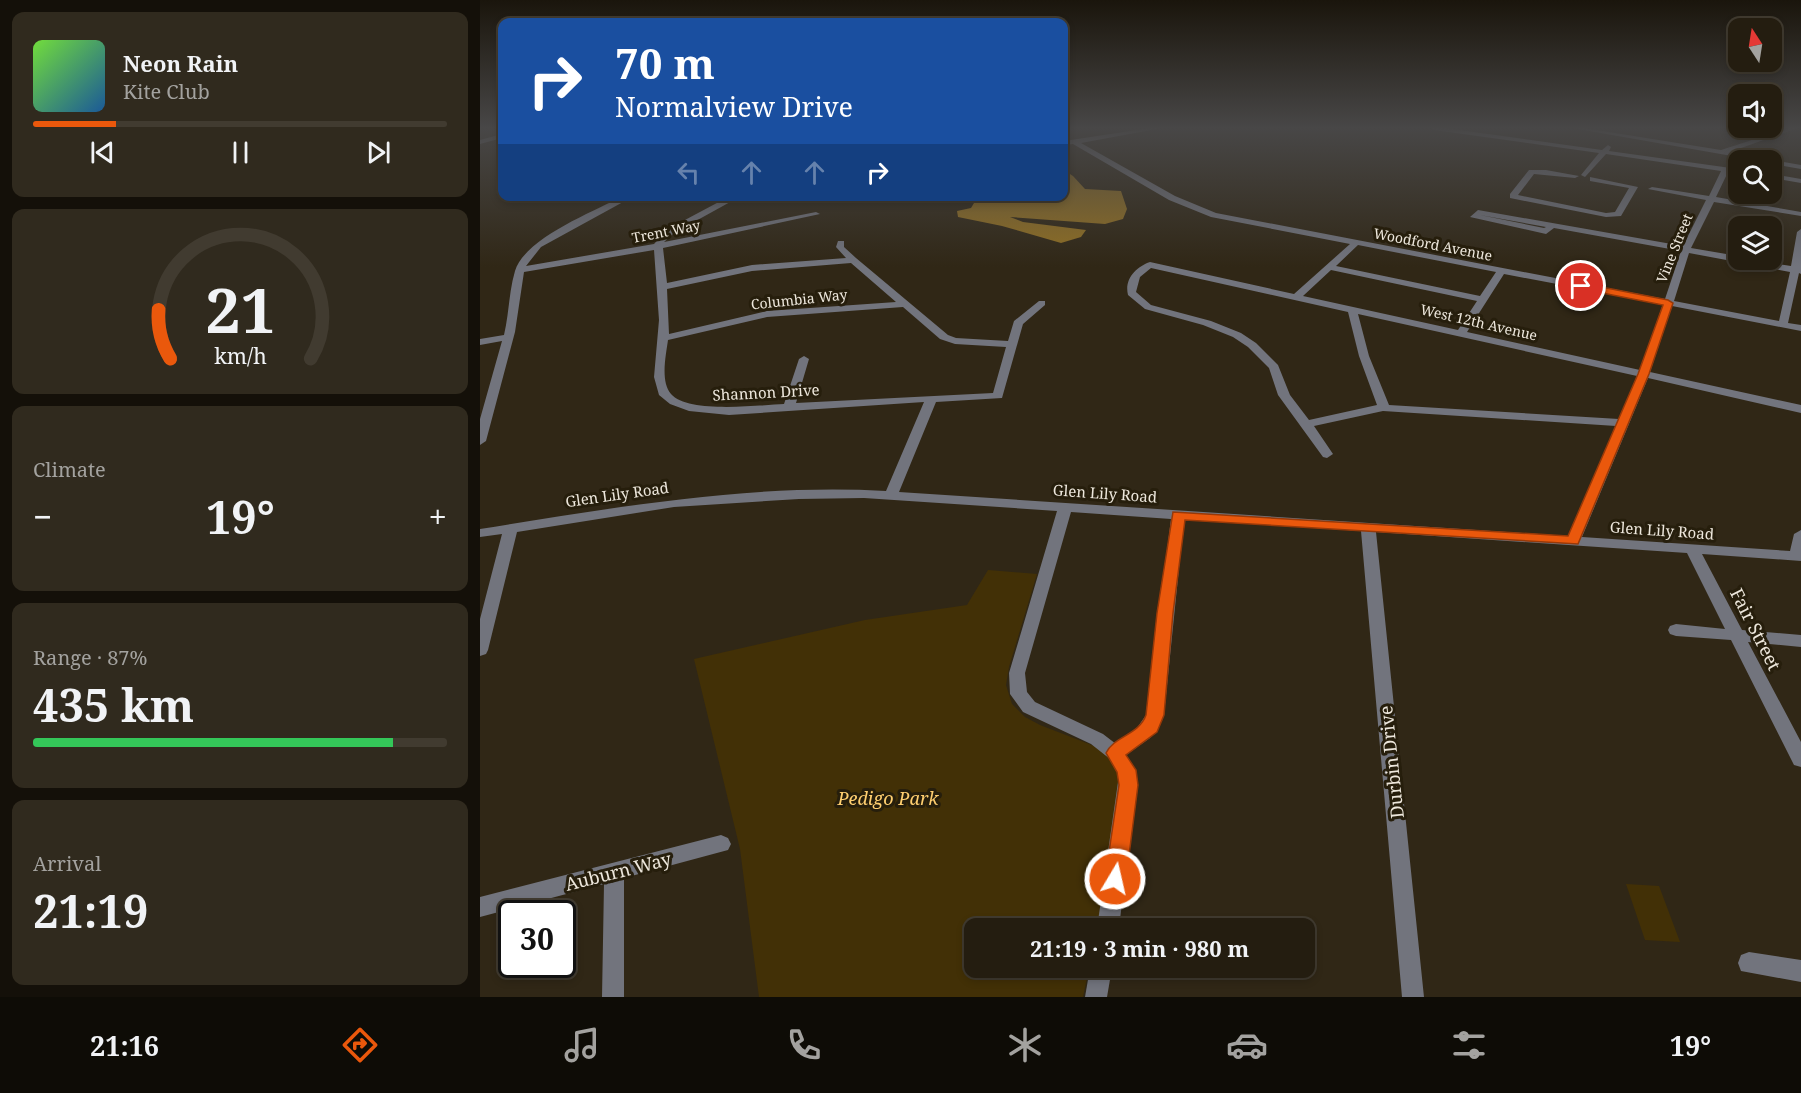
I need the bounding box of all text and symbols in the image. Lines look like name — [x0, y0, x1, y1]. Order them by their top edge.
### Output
north arrow — [1728, 18, 1782, 72]
map controls — [1728, 18, 1782, 270]
text: 70 m — [615, 34, 715, 91]
icon: right — [516, 42, 594, 120]
text: Neon Rain — [123, 48, 238, 78]
text: Kite Club — [123, 78, 210, 105]
button: sound — [1728, 84, 1782, 138]
text: Normalview Drive — [615, 88, 853, 125]
icon: previous — [86, 136, 119, 169]
icon: pause — [224, 136, 257, 169]
icon: next — [362, 136, 395, 169]
button: search — [1728, 150, 1782, 204]
icon: left — [672, 156, 705, 189]
icon: ahead — [735, 156, 768, 189]
icon: ahead — [798, 156, 831, 189]
icon: right — [861, 156, 894, 189]
street label: Vine Street — [1651, 210, 1697, 285]
street label: Trent Way — [630, 215, 702, 247]
button: layers — [1728, 216, 1782, 270]
street label: Woodford Avenue — [1372, 223, 1494, 265]
pin — [1555, 260, 1606, 311]
text: 21 — [205, 266, 275, 351]
icon: arrive — [1564, 269, 1597, 302]
street label: Columbia Way — [750, 284, 848, 314]
street label: West 12th Avenue — [1419, 299, 1539, 345]
text: km/h — [214, 341, 267, 370]
street label: Shannon Drive — [712, 379, 820, 405]
text: Climate — [33, 456, 106, 483]
street label: Glen Lily Road — [564, 477, 670, 511]
street label: Glen Lily Road — [1052, 479, 1158, 507]
text: 19° — [206, 486, 275, 547]
text: − — [33, 494, 52, 539]
text: + — [429, 494, 447, 539]
street label: Glen Lily Road — [1609, 516, 1715, 544]
street label: Fair Street — [1725, 584, 1787, 674]
text: Range · 87% — [33, 644, 147, 671]
text: 435 km — [33, 674, 194, 735]
street label: Durbin Drive — [1373, 704, 1409, 820]
park label: Pedigo Park — [836, 786, 939, 810]
street label: Auburn Way — [562, 846, 674, 896]
position arrow — [1083, 847, 1147, 911]
text: Arrival — [33, 850, 101, 877]
text: 21:19 — [33, 880, 148, 941]
speed limit sign: 30 — [498, 900, 576, 978]
text: 21:19 · 3 min · 980 m — [1030, 933, 1249, 963]
icon: directions — [339, 1024, 381, 1066]
icon: music — [561, 1024, 603, 1066]
icon: phone — [783, 1024, 825, 1066]
icon: climate — [1004, 1024, 1046, 1066]
icon: car — [1226, 1024, 1268, 1066]
icon: filters — [1448, 1024, 1490, 1066]
text: 21:16 — [90, 1027, 159, 1064]
text: 19° — [1670, 1027, 1711, 1064]

